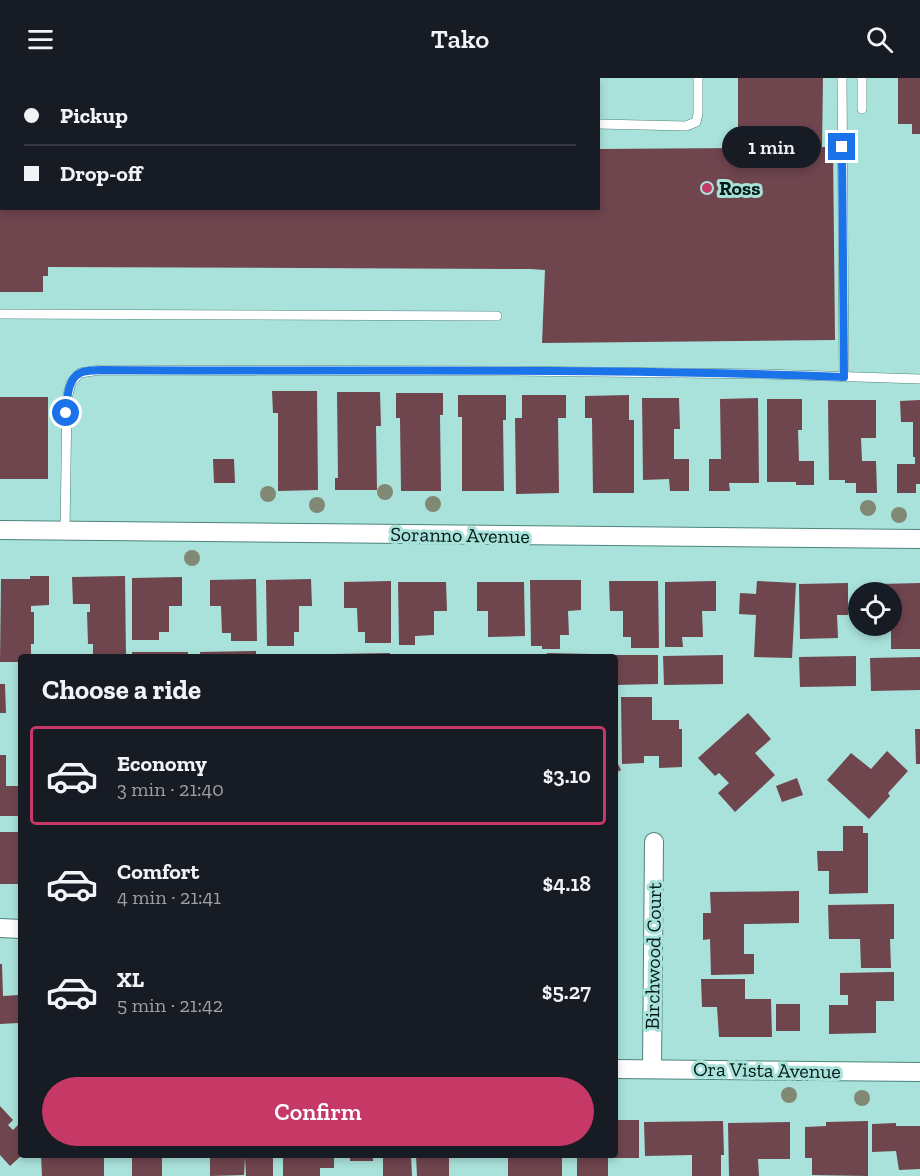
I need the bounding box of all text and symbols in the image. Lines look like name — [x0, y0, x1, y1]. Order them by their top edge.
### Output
icon: menu — [24, 23, 57, 56]
text: Tako — [431, 23, 489, 55]
icon: search — [863, 23, 896, 56]
text: Pickup — [60, 102, 128, 129]
callout: 1 min — [722, 126, 821, 168]
route end — [828, 133, 855, 160]
text: 1 min — [748, 135, 795, 159]
text: Drop-off — [60, 160, 142, 187]
place label: Ross — [719, 176, 760, 200]
marker: Ross — [700, 181, 714, 195]
route start — [52, 399, 79, 426]
street label: Soranno Avenue — [390, 522, 530, 548]
map controls — [848, 582, 902, 636]
button: locate — [848, 582, 902, 636]
text: Choose a ride — [42, 674, 201, 706]
icon: car — [45, 749, 99, 803]
text: Economy — [117, 750, 207, 777]
text: $3.10 — [543, 762, 591, 789]
text: 3 min · 21:40 — [117, 777, 224, 801]
icon: car — [45, 857, 99, 911]
text: Comfort — [117, 858, 199, 885]
text: $4.18 — [543, 870, 591, 897]
street label: Birchwood Court — [640, 881, 666, 1030]
text: 4 min · 21:41 — [117, 885, 221, 909]
icon: car — [45, 965, 99, 1019]
text: XL — [117, 966, 144, 993]
text: $5.27 — [542, 978, 591, 1005]
text: 5 min · 21:42 — [117, 993, 223, 1017]
street label: Ora Vista Avenue — [693, 1057, 841, 1083]
button: Confirm — [42, 1077, 594, 1146]

